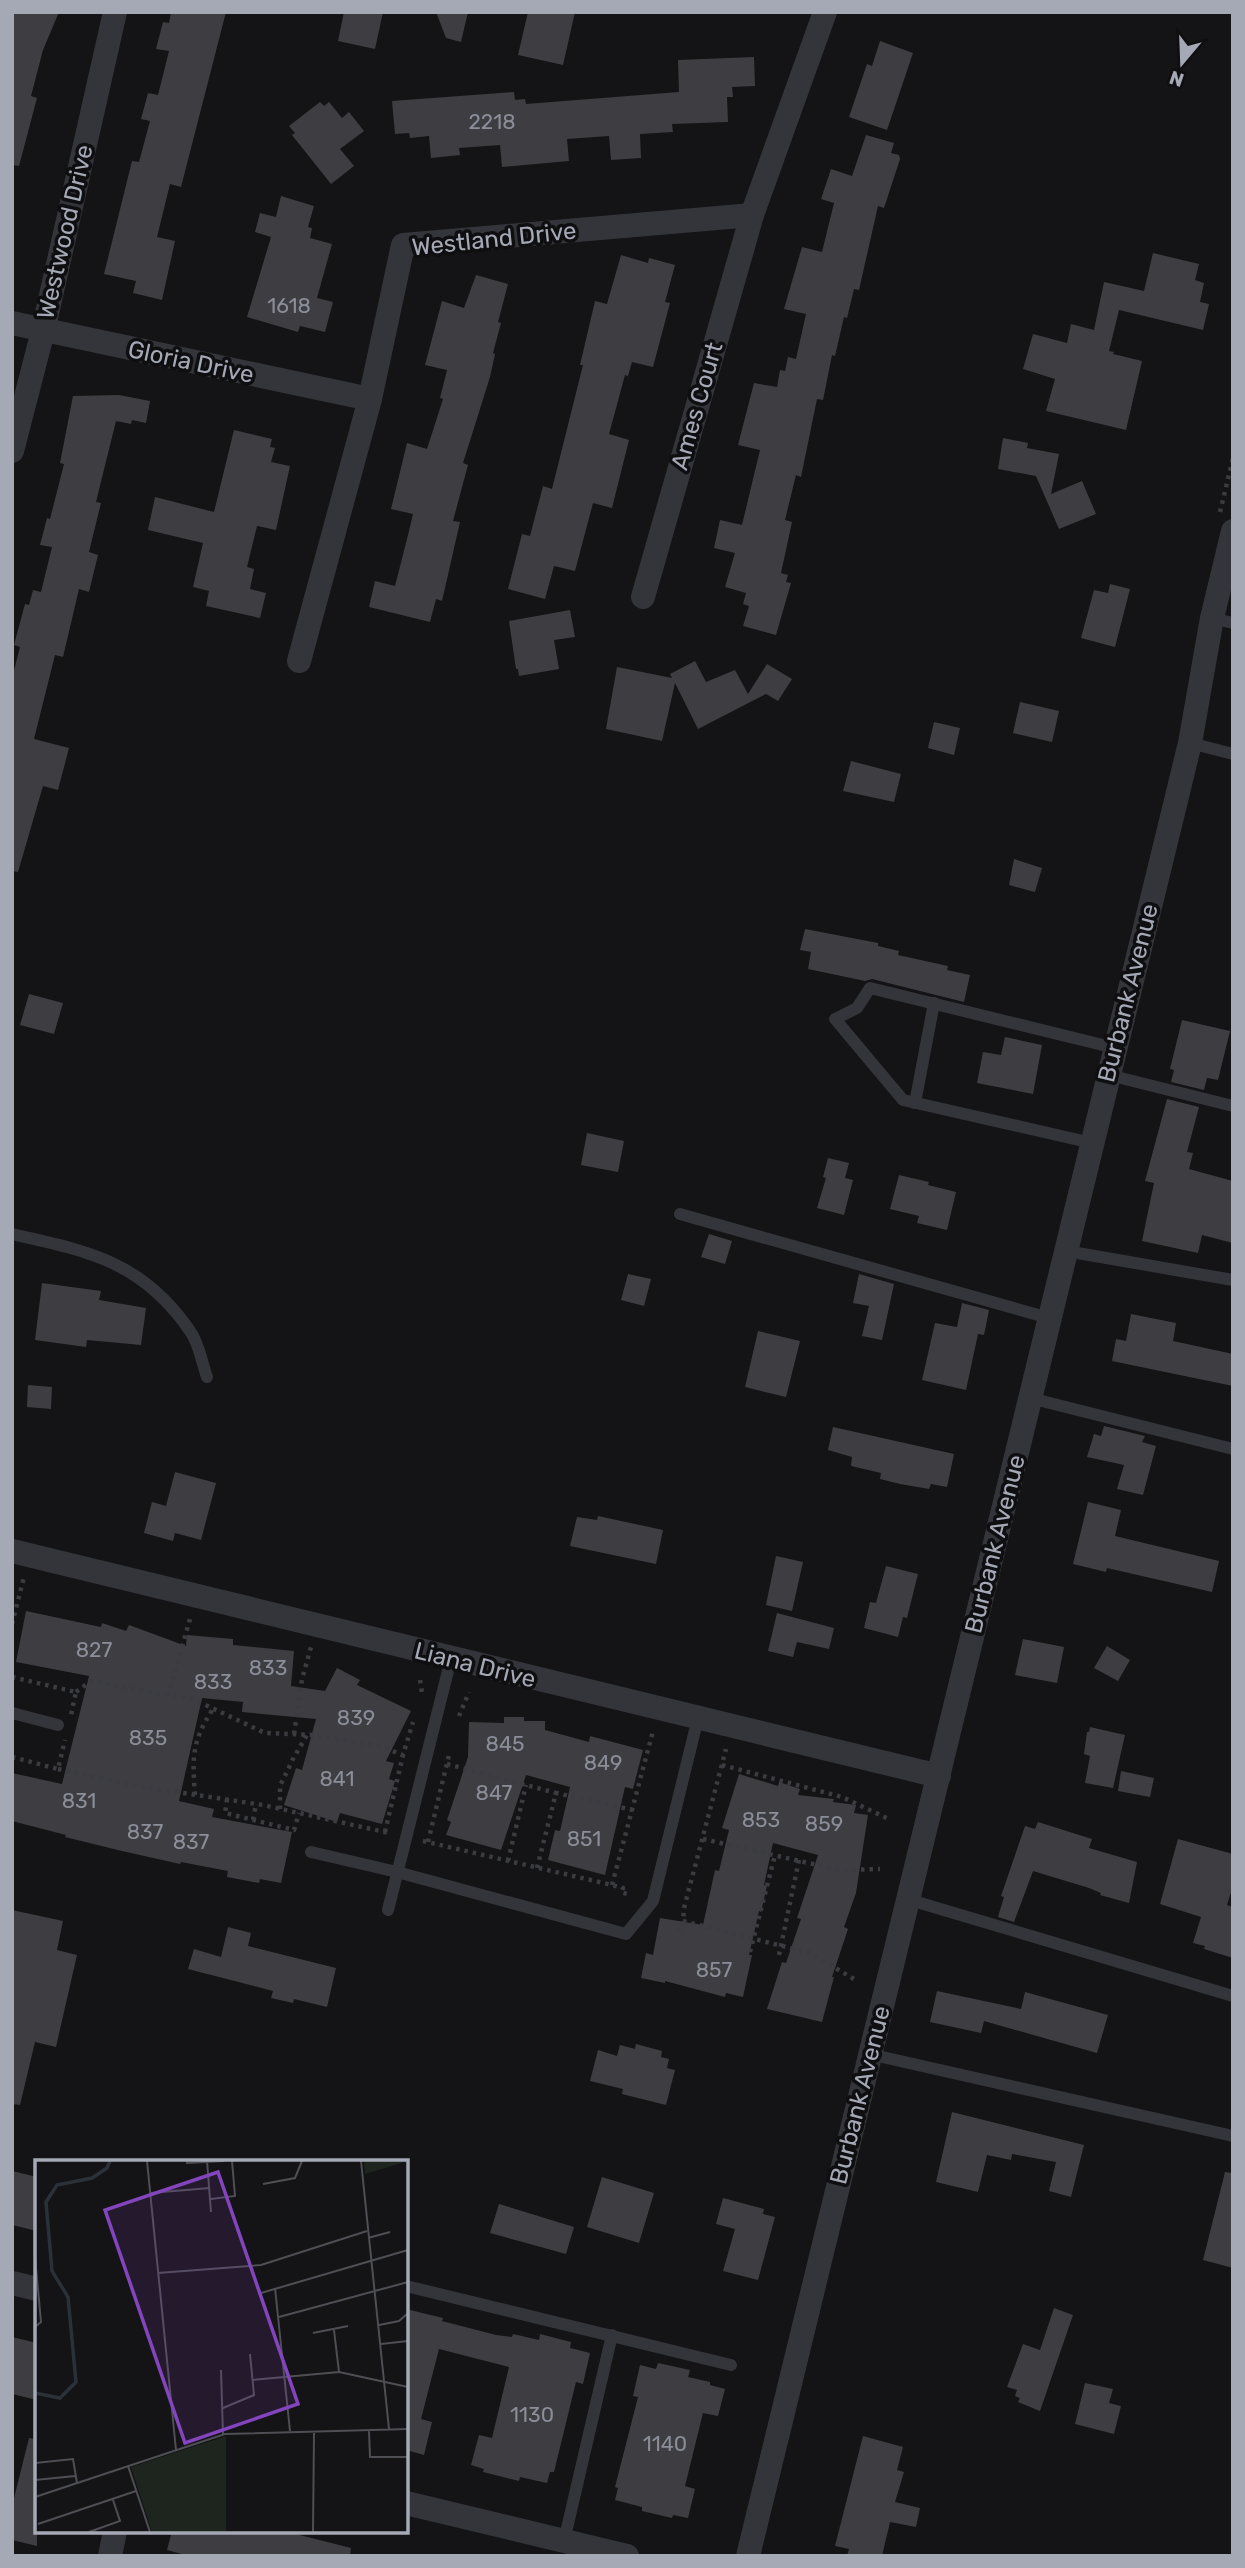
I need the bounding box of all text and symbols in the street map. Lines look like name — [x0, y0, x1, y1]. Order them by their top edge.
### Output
north arrow — [1147, 28, 1217, 98]
text: N — [1166, 66, 1187, 92]
house number: 2218 — [469, 109, 516, 134]
street label: Westwood Drive — [31, 142, 99, 322]
street label: Westland Drive — [410, 216, 578, 262]
house number: 1618 — [267, 293, 311, 318]
street label: Gloria Drive — [126, 335, 256, 389]
street label: Ames Court — [665, 339, 729, 473]
street label: Burbank Avenue — [1092, 901, 1164, 1085]
street label: Burbank Avenue — [959, 1452, 1031, 1636]
street label: Liana Drive — [411, 1636, 539, 1694]
house number: 827 — [76, 1637, 112, 1662]
house number: 833 — [249, 1655, 287, 1680]
house number: 833 — [194, 1669, 232, 1694]
house number: 839 — [337, 1705, 375, 1730]
house number: 835 — [129, 1725, 167, 1750]
house number: 845 — [486, 1731, 524, 1756]
house number: 849 — [584, 1750, 622, 1775]
house number: 841 — [320, 1766, 354, 1791]
house number: 847 — [476, 1780, 513, 1805]
house number: 831 — [62, 1788, 96, 1813]
house number: 853 — [742, 1807, 780, 1832]
house number: 859 — [805, 1811, 843, 1836]
house number: 837 — [127, 1819, 164, 1844]
house number: 851 — [567, 1826, 601, 1851]
house number: 837 — [173, 1829, 210, 1854]
house number: 857 — [696, 1957, 733, 1982]
street label: Burbank Avenue — [824, 2003, 896, 2187]
inset map — [35, 2160, 408, 2533]
house number: 1130 — [510, 2402, 554, 2427]
house number: 1140 — [643, 2431, 687, 2456]

